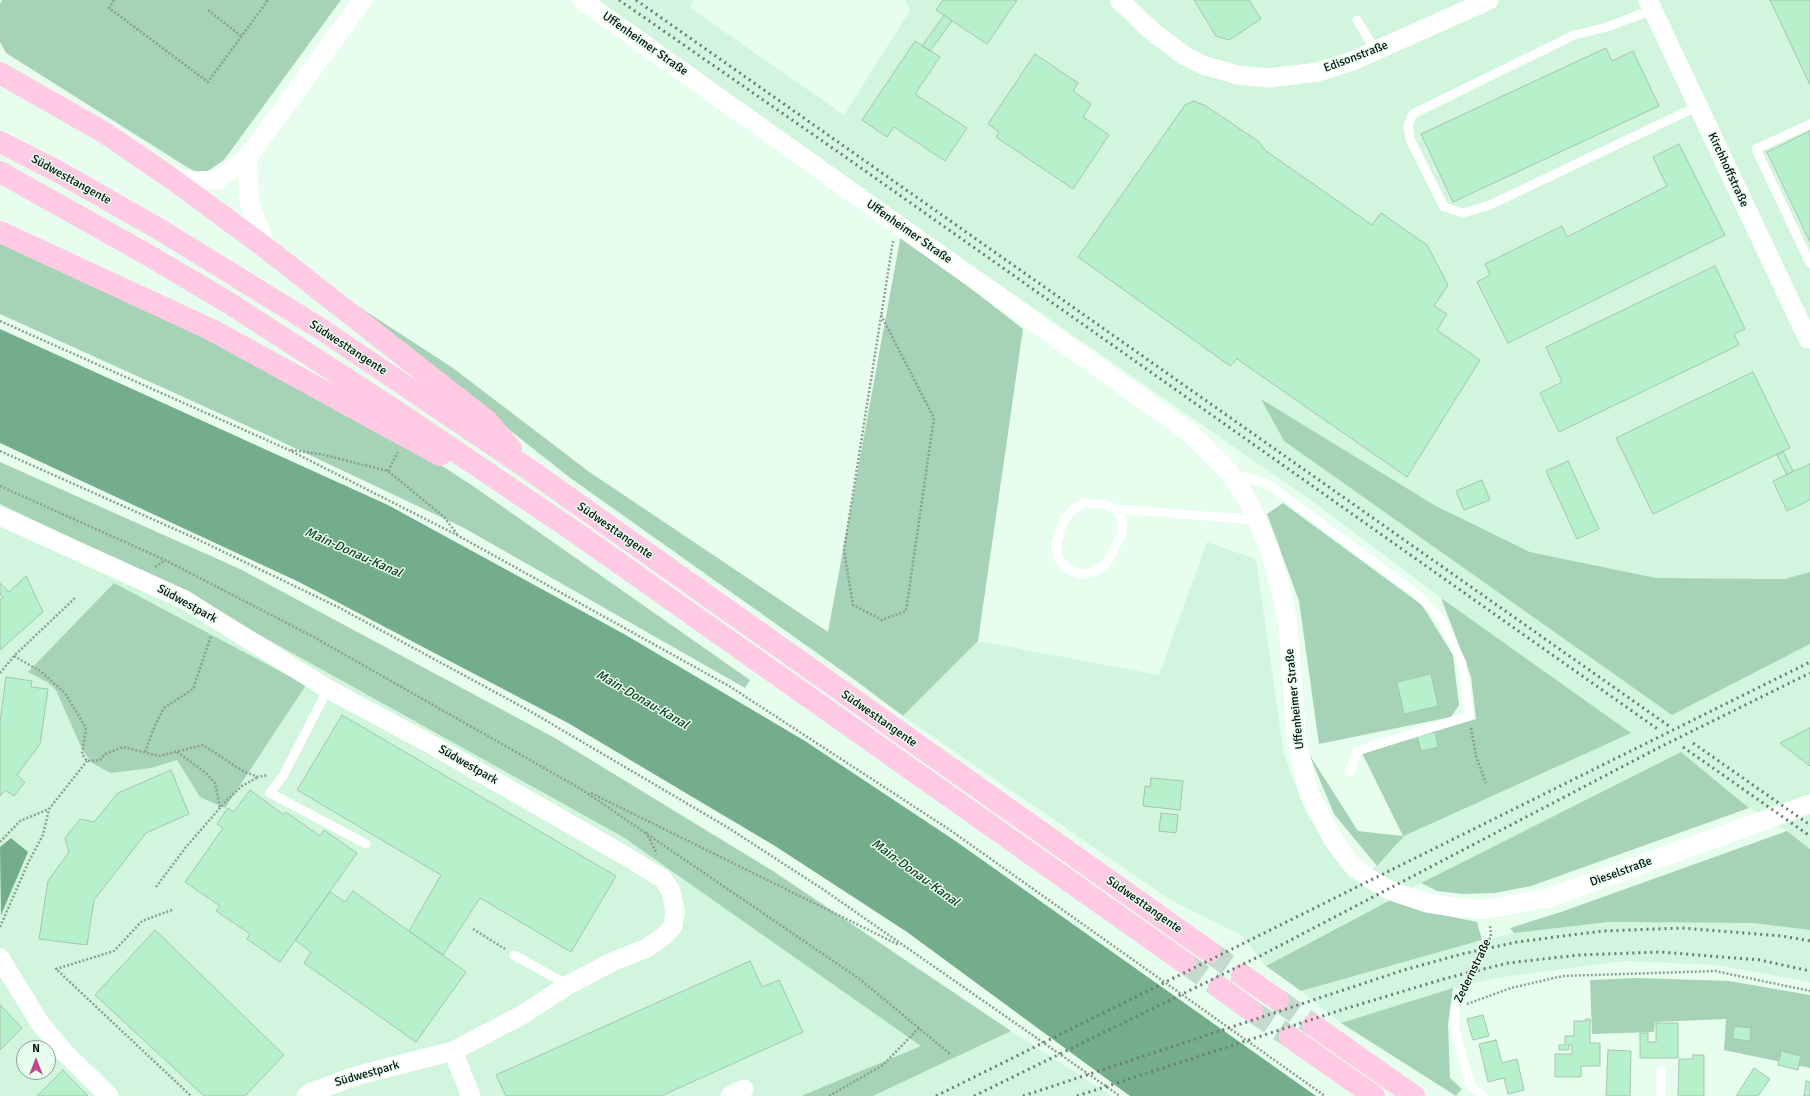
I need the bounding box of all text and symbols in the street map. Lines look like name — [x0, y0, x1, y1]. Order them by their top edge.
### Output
street label: Uffenheimer Straße — [599, 9, 691, 79]
street label: Edisonstraße — [1322, 38, 1390, 76]
street label: Kirchhoffstraße — [1704, 130, 1752, 210]
street label: Südwesttangente — [28, 152, 114, 208]
street label: Uffenheimer Straße — [863, 197, 955, 267]
street label: Südwesttangente — [307, 318, 389, 378]
street label: Südwesttangente — [574, 499, 656, 563]
water label: Main-Donau-Kanal — [302, 525, 404, 581]
street label: Südwestpark — [154, 582, 220, 626]
street label: Uffenheimer Straße — [1283, 648, 1307, 750]
water label: Main-Donau-Kanal — [593, 667, 691, 733]
street label: Südwesttangente — [838, 687, 920, 751]
street label: Südwestpark — [436, 742, 500, 788]
water label: Main-Donau-Kanal — [868, 836, 962, 910]
street label: Dieselstraße — [1588, 854, 1654, 890]
street label: Südwesttangente — [1103, 873, 1185, 937]
street label: Zedernstraße — [1451, 937, 1495, 1005]
north arrow — [16, 1040, 56, 1080]
text: N — [32, 1042, 40, 1055]
street label: Südwestpark — [333, 1058, 401, 1090]

